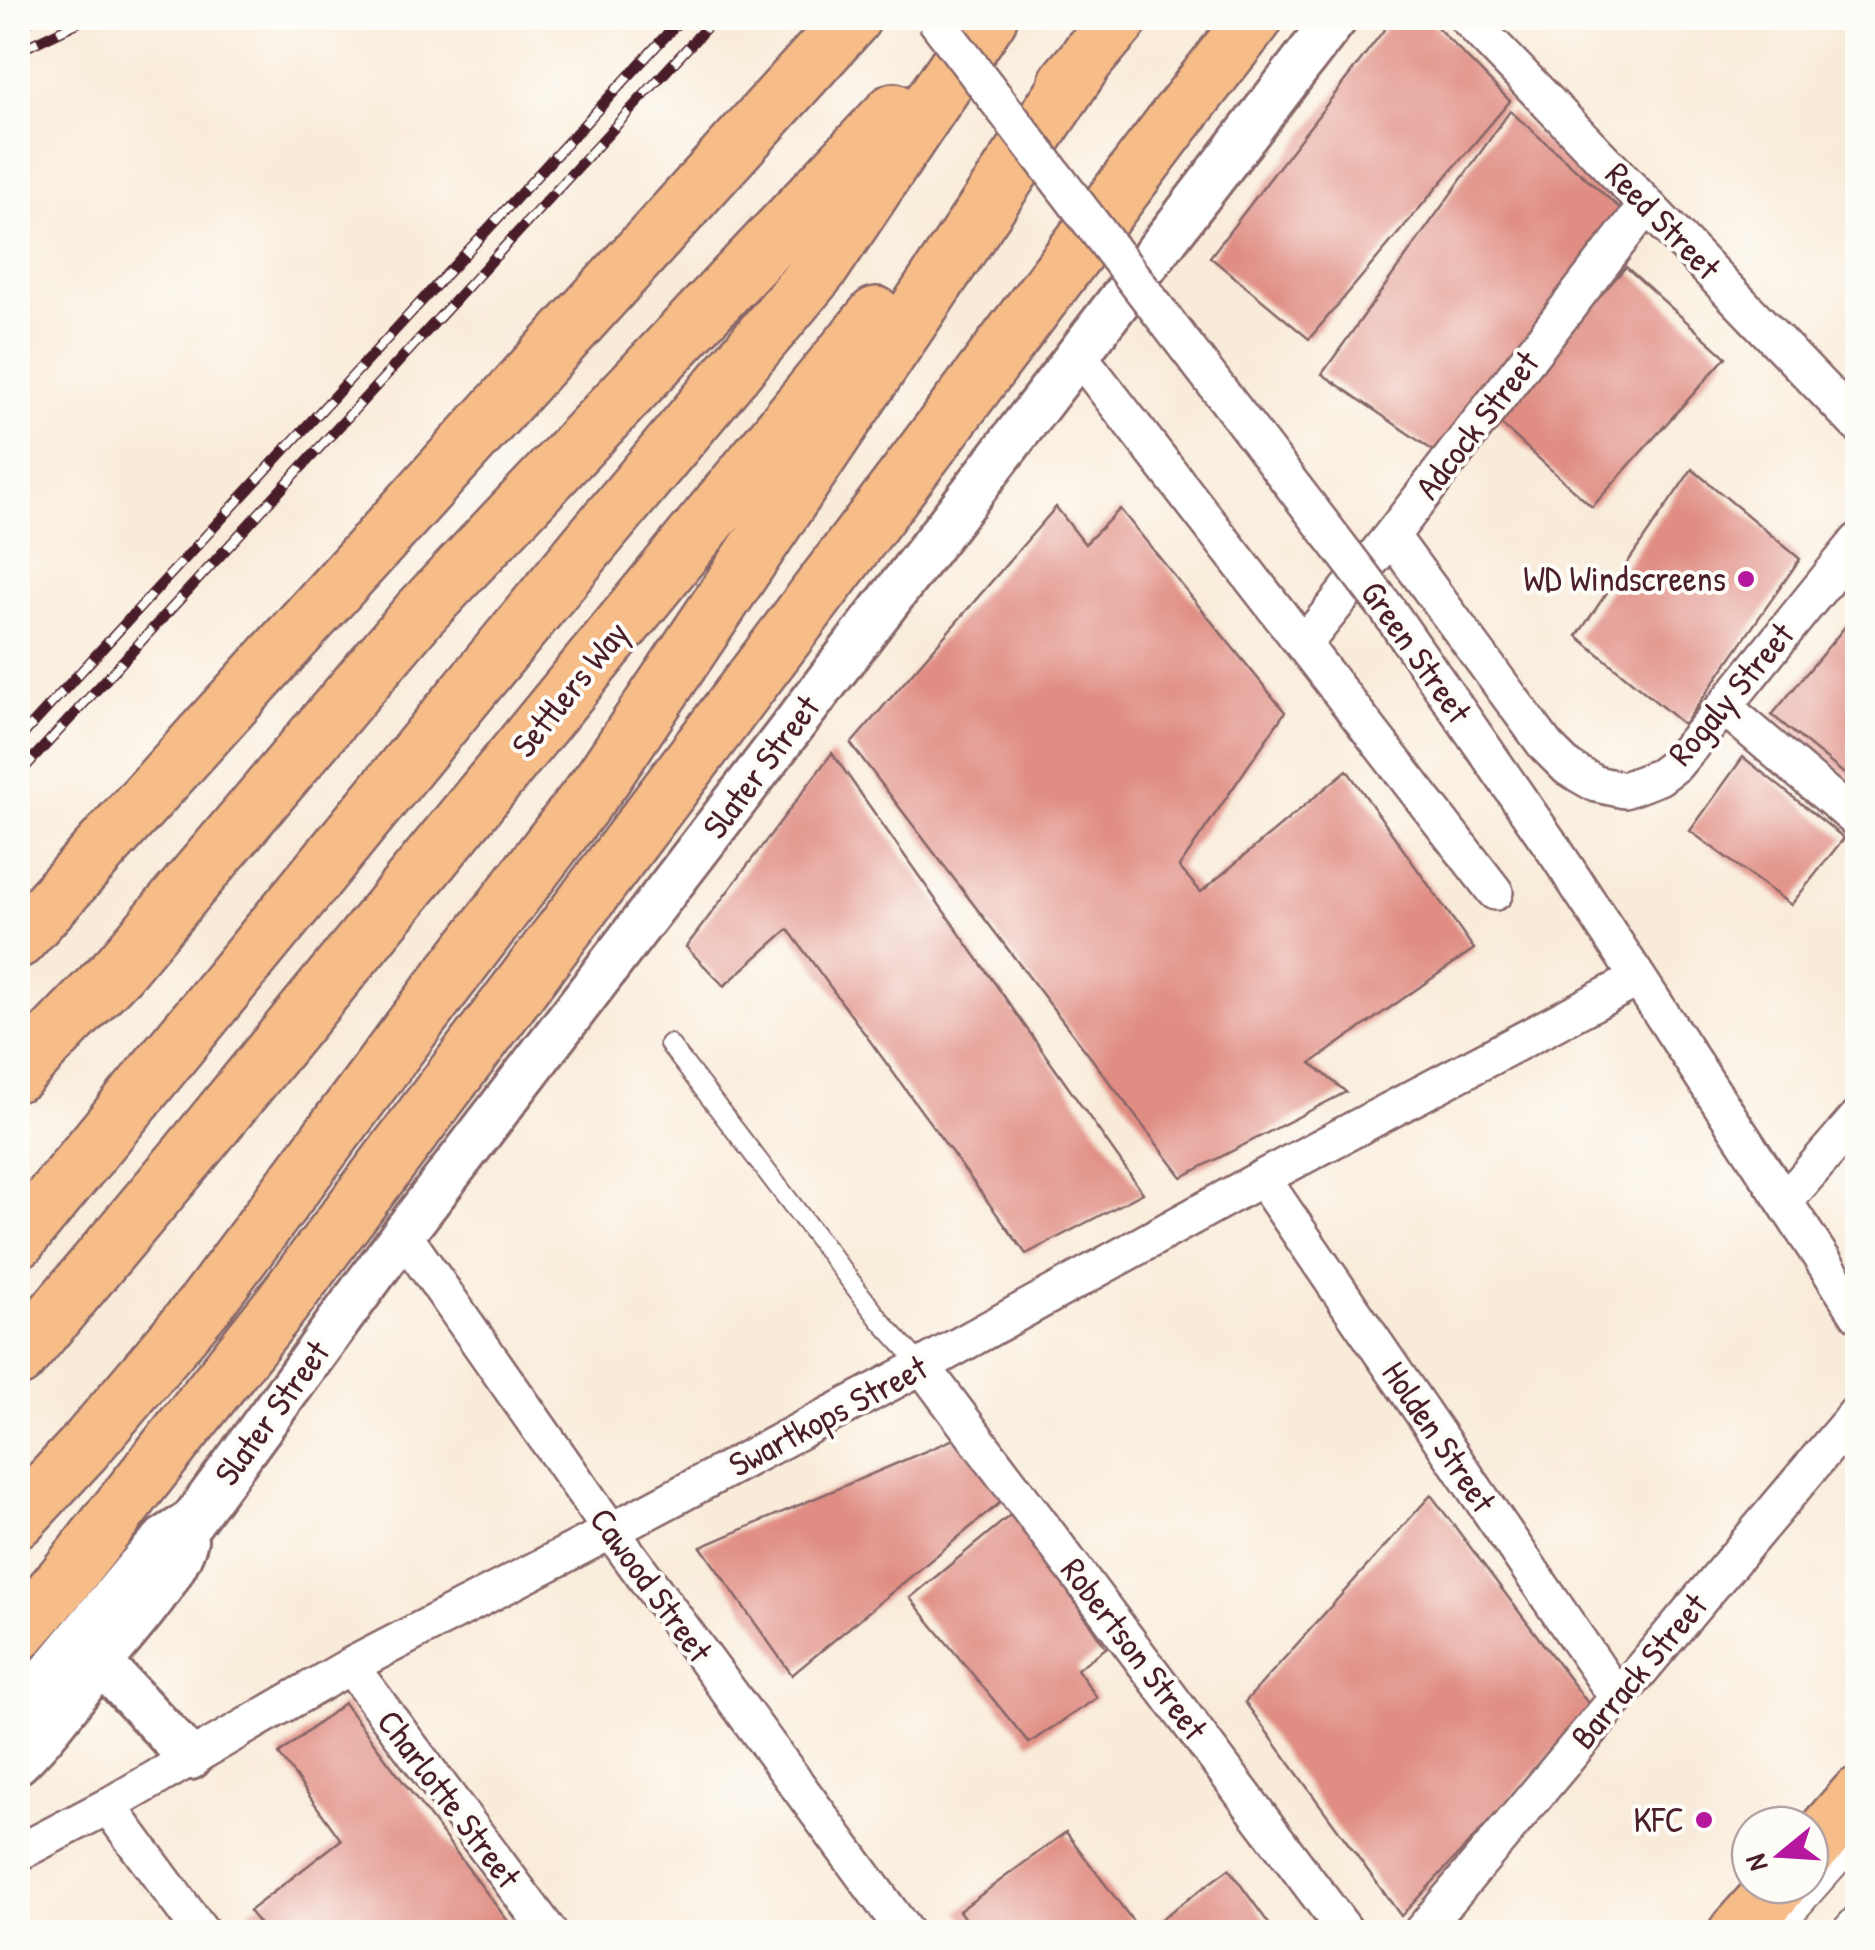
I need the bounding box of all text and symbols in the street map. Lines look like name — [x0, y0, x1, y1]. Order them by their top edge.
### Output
street label: Reed Street — [1595, 151, 1732, 291]
street label: Adcock Street — [1404, 340, 1550, 509]
place label: WD Windscreens — [1523, 555, 1726, 602]
marker: WD Windscreens — [1735, 568, 1757, 590]
street label: Green Street — [1350, 571, 1483, 733]
street label: Settlers Way — [500, 611, 639, 767]
street label: Rogaly Street — [1657, 612, 1805, 775]
street label: Slater Street — [691, 685, 831, 848]
street label: Slater Street — [203, 1330, 341, 1495]
street label: Swartkops Street — [720, 1343, 936, 1488]
street label: Holden Street — [1372, 1352, 1508, 1522]
street label: Cawood Street — [579, 1498, 724, 1672]
street label: Robertson Street — [1050, 1548, 1219, 1750]
street label: Barrack Street — [1560, 1582, 1718, 1758]
street label: Charlotte Street — [367, 1700, 533, 1898]
place label: KFC — [1633, 1796, 1684, 1843]
north arrow — [1730, 1805, 1830, 1905]
marker: KFC — [1693, 1809, 1715, 1831]
text: N — [1736, 1850, 1777, 1876]

